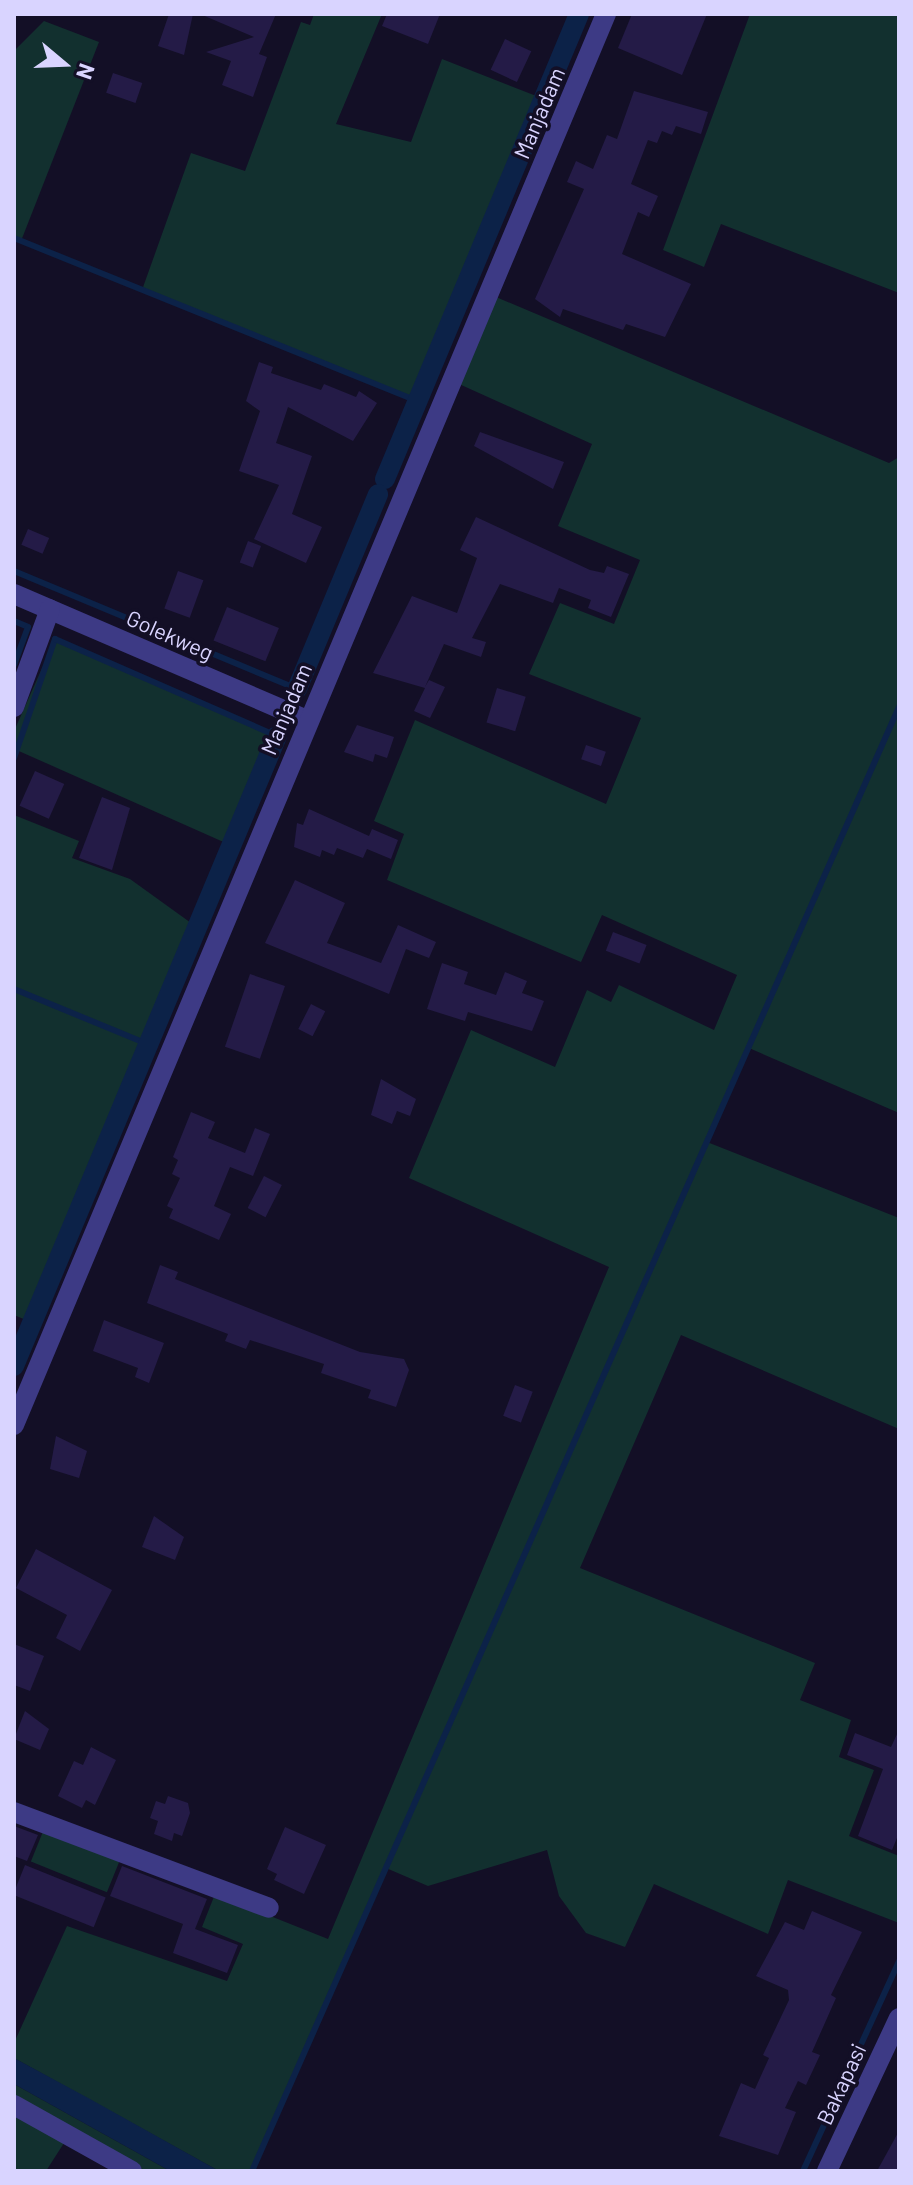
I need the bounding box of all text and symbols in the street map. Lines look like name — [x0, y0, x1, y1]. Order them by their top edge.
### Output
north arrow — [24, 24, 104, 104]
text: N — [72, 61, 101, 83]
street label: Manjadam — [508, 63, 570, 163]
street label: Golekweg — [122, 604, 218, 666]
street label: Manjadam — [255, 659, 317, 759]
street label: Bakapasi — [811, 2039, 871, 2129]

